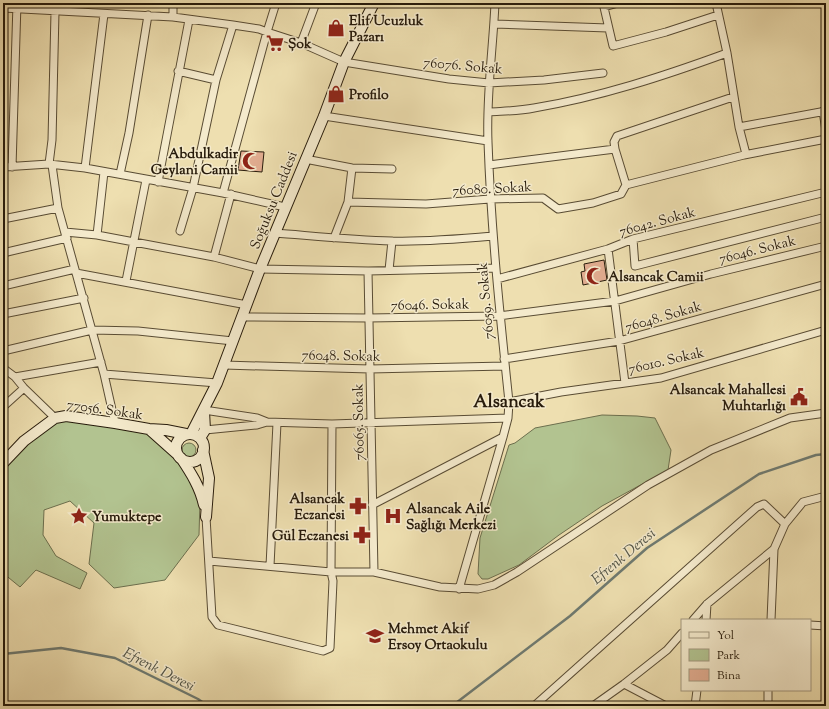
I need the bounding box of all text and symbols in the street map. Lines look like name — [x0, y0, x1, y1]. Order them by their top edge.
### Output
place label: Elif Ucuzluk Pazarı — [349, 12, 424, 48]
shop icon: Elif Ucuzluk Pazarı — [326, 18, 346, 38]
supermarket icon: Şok — [265, 33, 285, 53]
place label: Şok — [288, 35, 312, 55]
street label: 76076. Sokak — [422, 54, 504, 80]
shop icon: Profilo — [326, 84, 346, 104]
place label: Profilo — [349, 86, 389, 106]
place label: Abdulkadir Geylani Camii — [151, 145, 239, 181]
street label: Soğuksu Caddesi — [246, 149, 304, 253]
mosque icon: Abdulkadir Geylani Camii — [241, 151, 261, 171]
street label: 76080. Sokak — [452, 178, 533, 202]
street label: 76042. Sokak — [617, 203, 698, 243]
street label: 76046. Sokak — [717, 232, 798, 270]
street label: 76059. Sokak — [474, 261, 500, 340]
mosque icon: Alsancak Camii — [585, 266, 605, 286]
place label: Alsancak Camii — [608, 268, 704, 288]
street label: 76046. Sokak — [391, 295, 470, 317]
street label: 76048. Sokak — [623, 297, 705, 338]
street label: 76010. Sokak — [627, 343, 707, 380]
street label: 76048. Sokak — [301, 346, 381, 368]
place label: Alsancak Mahallesi Muhtarlığı — [670, 381, 786, 417]
street label: 76065. Sokak — [349, 383, 371, 461]
public building icon: Alsancak Mahallesi Muhtarlığı — [789, 387, 809, 407]
district label: Alsancak — [473, 390, 545, 416]
street label: 77056. Sokak — [65, 396, 145, 426]
place label: Alsancak Eczanesi — [289, 490, 345, 526]
pharmacy icon: Alsancak Eczanesi — [348, 496, 368, 516]
place label: Alsancak Aile Sağlığı Merkezi — [406, 500, 497, 536]
place icon: Yumuktepe — [69, 506, 89, 526]
hospital icon: Alsancak Aile Sağlığı Merkezi — [383, 506, 403, 526]
place label: Yumuktepe — [92, 508, 162, 528]
water label: Efrenk Deresi — [587, 524, 661, 590]
pharmacy icon: Gül Eczanesi — [352, 525, 372, 545]
place label: Gül Eczanesi — [272, 527, 349, 547]
legend — [681, 619, 811, 691]
place label: Mehmet Akif Ersoy Ortaokulu — [388, 620, 488, 656]
school or university icon: Mehmet Akif Ersoy Ortaokulu — [365, 626, 385, 646]
text: Yol — [717, 627, 735, 645]
water label: Efrenk Deresi — [119, 643, 198, 698]
text: Park — [717, 647, 740, 665]
text: Bina — [717, 667, 741, 685]

